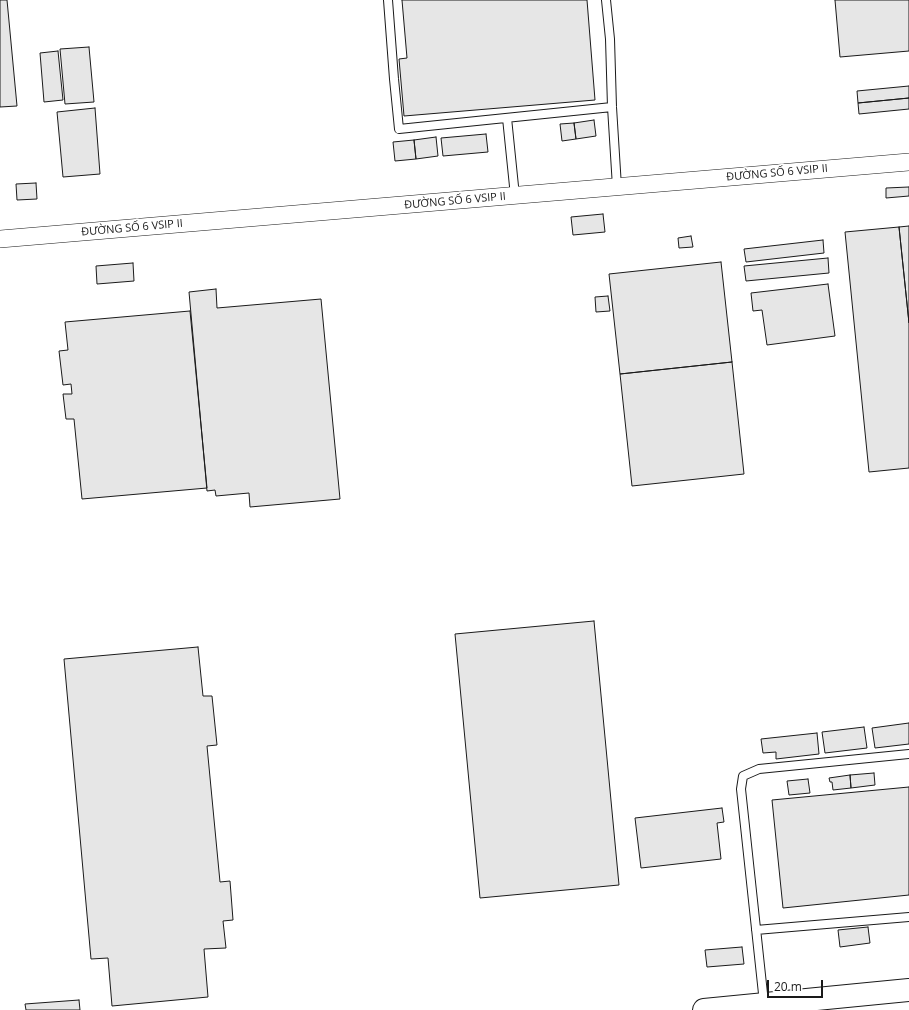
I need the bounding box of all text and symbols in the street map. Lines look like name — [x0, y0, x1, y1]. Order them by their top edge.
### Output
street label: ĐƯỜNG SỐ 6 VSIP II — [726, 162, 828, 184]
street label: ĐƯỜNG SỐ 6 VSIP II — [404, 190, 506, 212]
street label: ĐƯỜNG SỐ 6 VSIP II — [81, 217, 183, 239]
scale bar — [769, 972, 825, 998]
text: 20 m — [774, 978, 802, 995]

